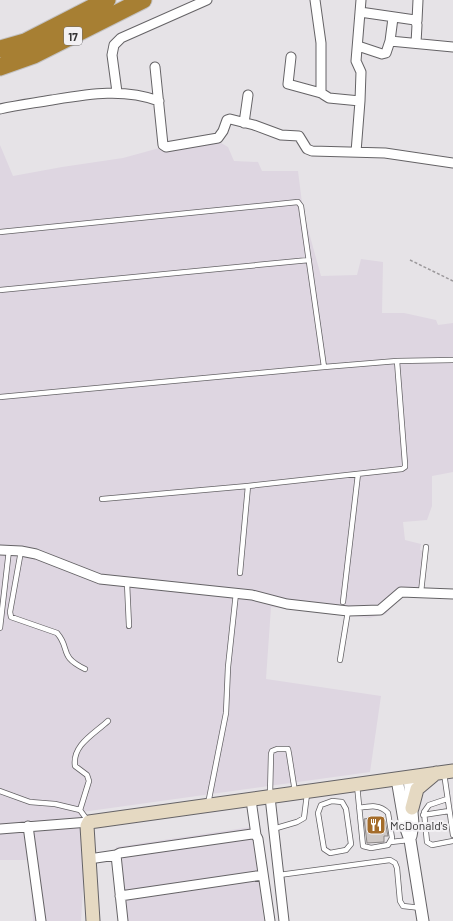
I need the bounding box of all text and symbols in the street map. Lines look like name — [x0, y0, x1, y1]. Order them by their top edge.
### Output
road number: 17 — [64, 27, 82, 45]
restaurant icon: McDonald's — [365, 814, 387, 836]
place label: McDonald's — [390, 818, 448, 832]

